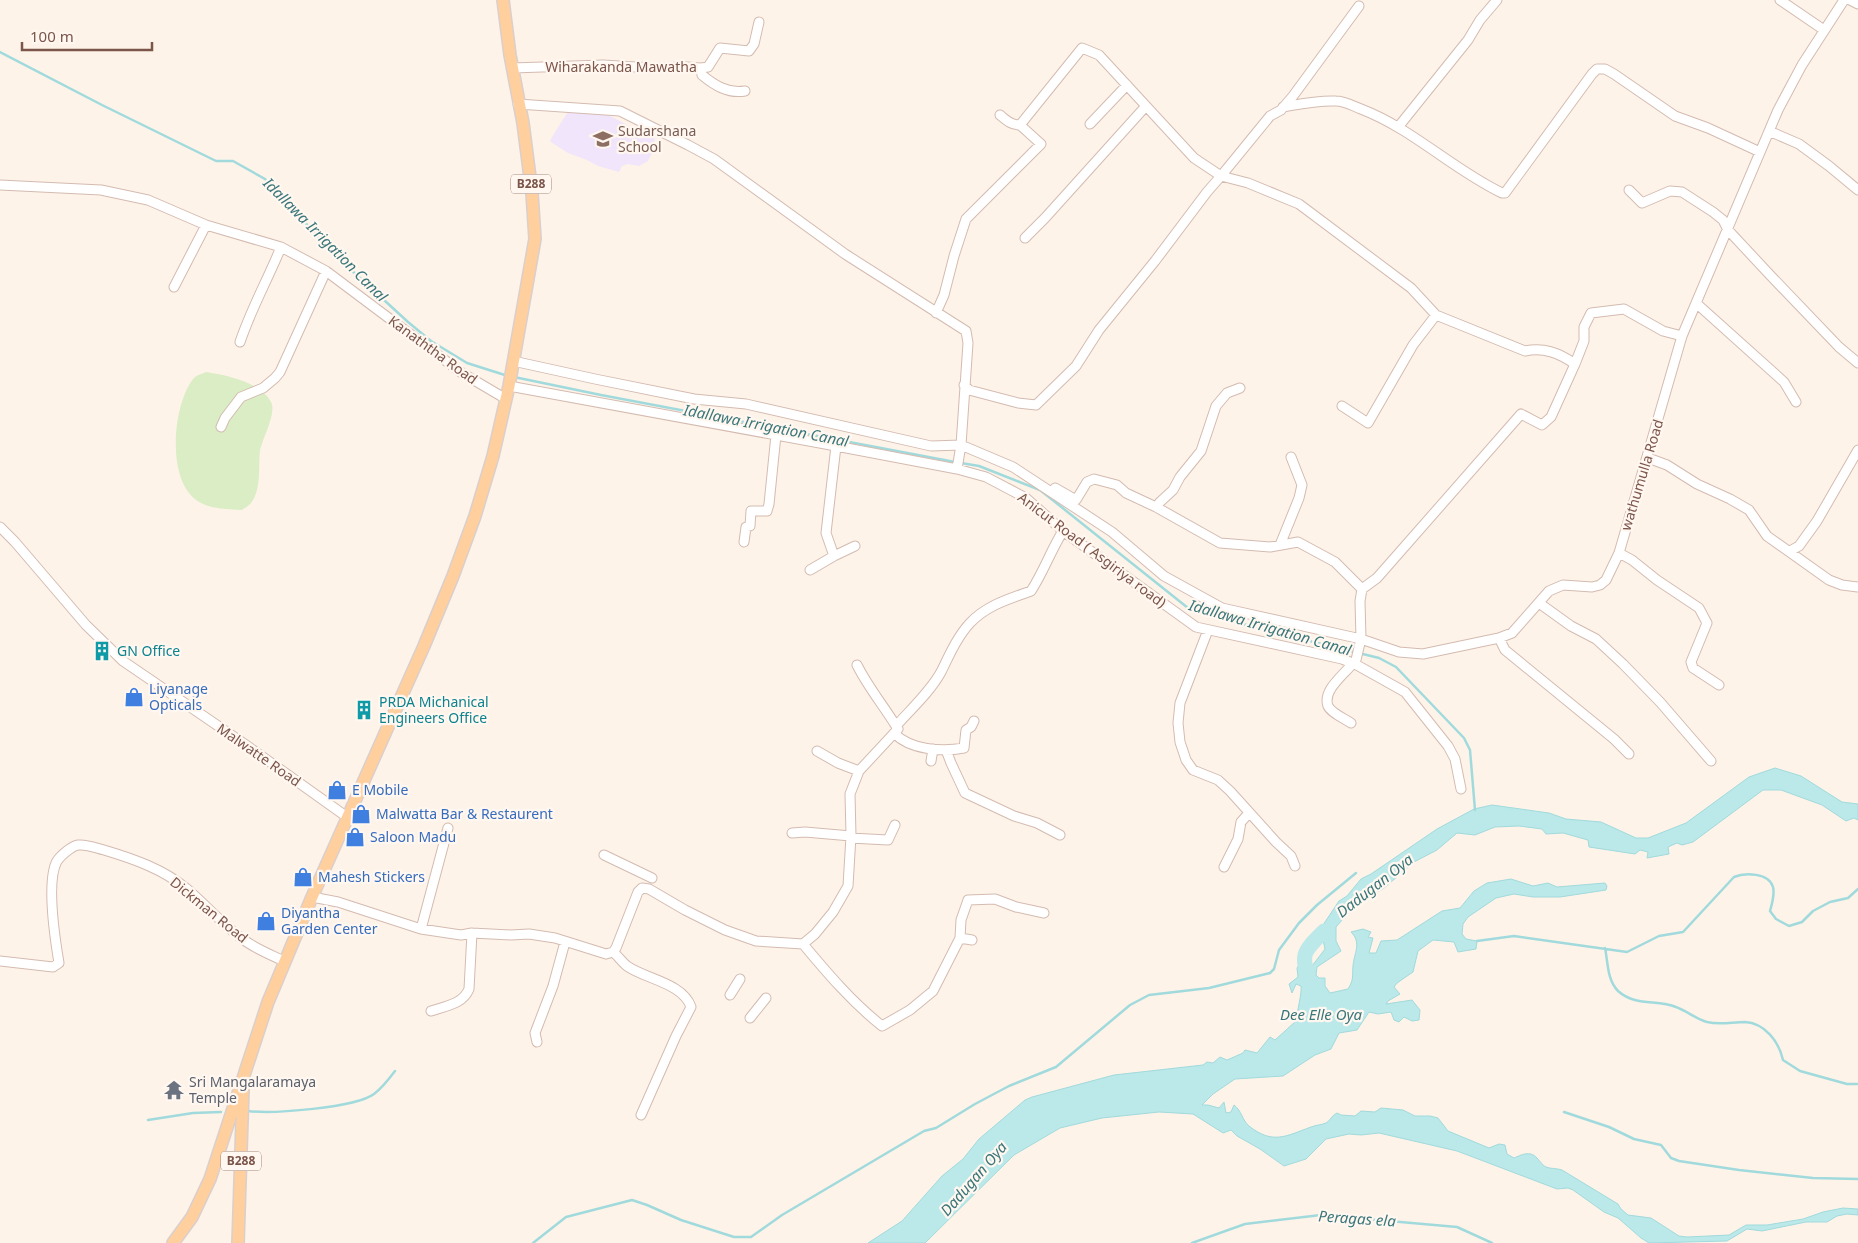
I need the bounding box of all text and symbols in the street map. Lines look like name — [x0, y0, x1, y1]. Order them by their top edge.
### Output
scale bar — [22, 20, 152, 52]
text: 100 m — [30, 26, 74, 46]
street label: Wiharakanda Mawatha — [545, 57, 697, 76]
place label: Sudarshana School — [618, 121, 696, 156]
school or university icon: Sudarshana School — [592, 128, 614, 150]
water label: Idallawa Irrigation Canal — [259, 172, 393, 306]
road number: B288 — [511, 174, 551, 193]
street label: Kanaththa Road — [385, 311, 482, 388]
water label: Idallawa Irrigation Canal — [681, 399, 852, 451]
street label: wathumulla Road — [1616, 417, 1667, 533]
street label: Anicut Road ( Asgiriya road) — [1014, 488, 1170, 612]
water label: Idallawa Irrigation Canal — [1186, 594, 1355, 660]
building icon: GN Office — [91, 640, 113, 662]
place label: GN Office — [117, 641, 180, 660]
place label: Liyanage Opticals — [149, 679, 208, 714]
shop icon: Liyanage Opticals — [123, 686, 145, 708]
place label: PRDA Michanical Engineers Office — [379, 692, 489, 727]
building icon: PRDA Michanical Engineers Office — [353, 699, 375, 721]
street label: Malwatte Road — [214, 719, 305, 791]
shop icon: E Mobile — [326, 779, 348, 801]
place label: E Mobile — [352, 780, 408, 799]
shop icon: Malwatta Bar & Restaurent — [350, 803, 372, 825]
place label: Malwatta Bar & Restaurent — [376, 804, 553, 823]
shop icon: Saloon Madu — [344, 826, 366, 848]
place label: Saloon Madu — [370, 827, 456, 846]
water label: Dadugan Oya — [1332, 849, 1417, 921]
shop icon: Mahesh Stickers — [292, 866, 314, 888]
place label: Mahesh Stickers — [318, 867, 425, 886]
street label: Dickman Road — [166, 872, 252, 947]
place label: Diyantha Garden Center — [281, 903, 378, 938]
shop icon: Diyantha Garden Center — [255, 910, 277, 932]
water label: Dee Elle Oya — [1280, 1004, 1362, 1024]
place label: Sri Mangalaramaya Temple — [189, 1072, 316, 1107]
temple icon: Sri Mangalaramaya Temple — [163, 1079, 185, 1101]
water label: Dadugan Oya — [936, 1137, 1011, 1220]
road number: B288 — [221, 1152, 261, 1170]
water label: Peragas ela — [1318, 1205, 1397, 1231]

